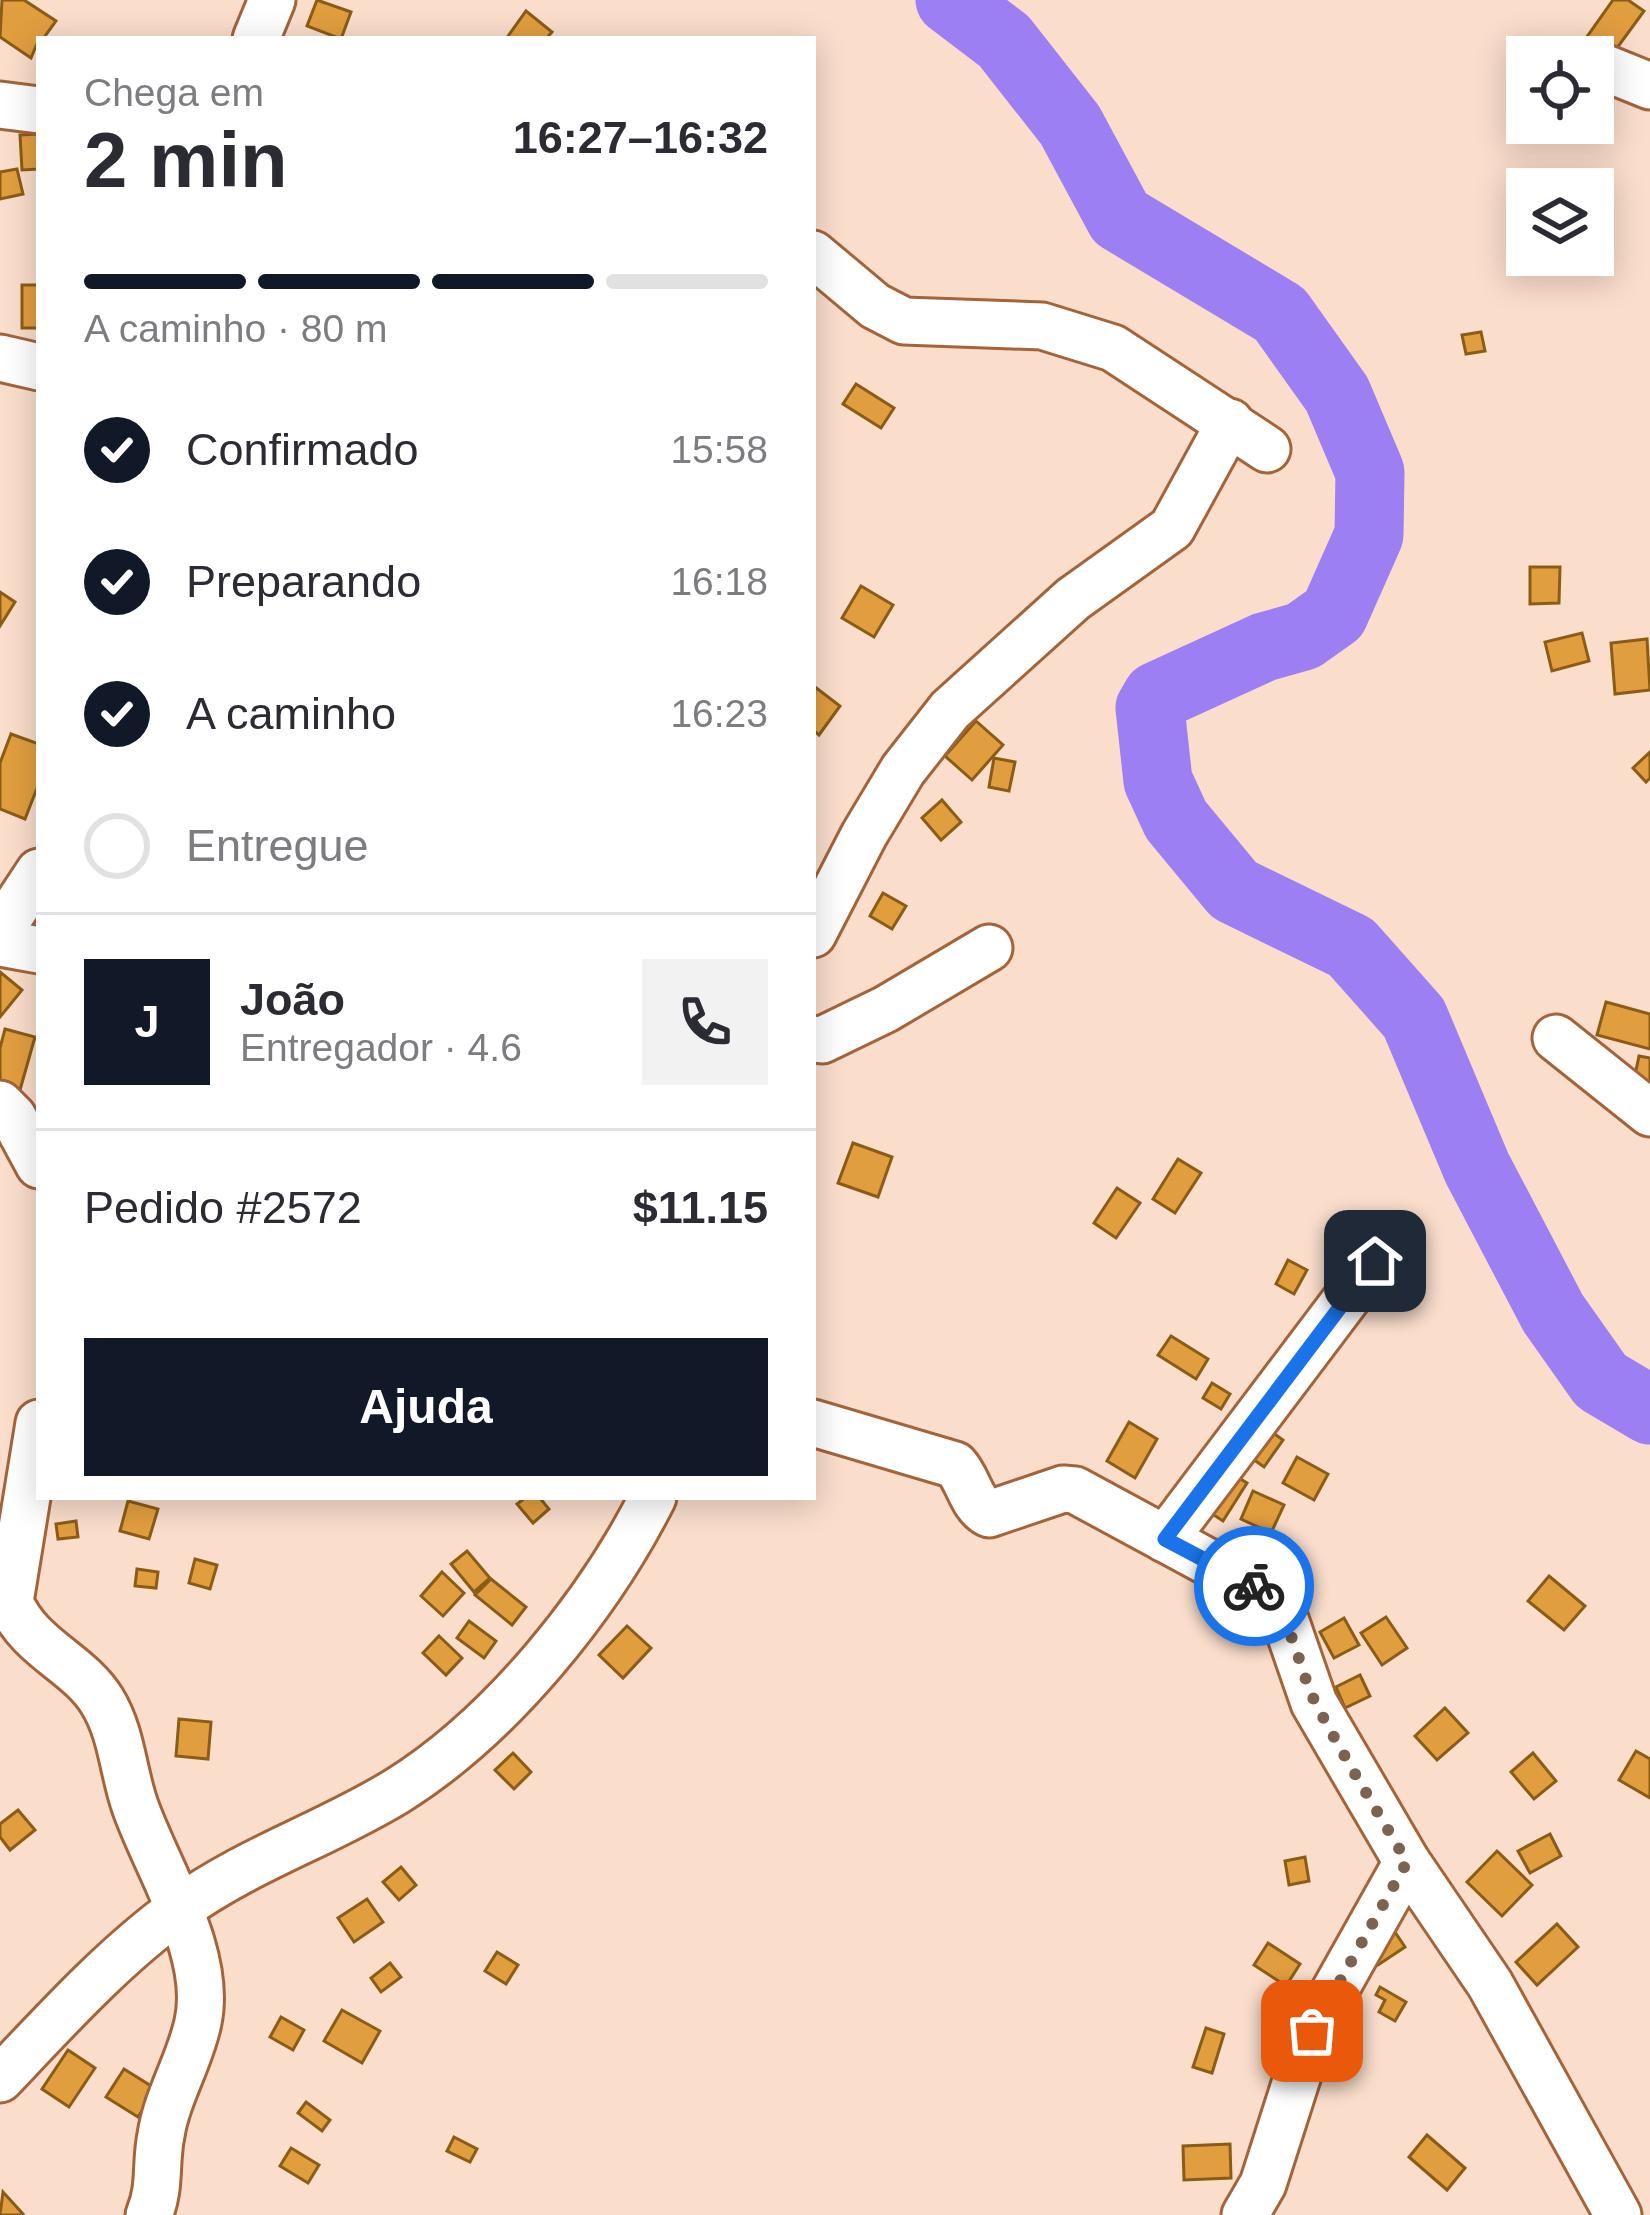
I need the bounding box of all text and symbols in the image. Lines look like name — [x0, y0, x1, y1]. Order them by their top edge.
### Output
map controls — [1506, 36, 1614, 276]
button: locate — [1506, 36, 1614, 144]
text: Chega em — [84, 71, 264, 114]
text: 16:27–16:32 — [513, 112, 768, 163]
text: 2 min — [84, 116, 288, 204]
button: layers — [1506, 168, 1614, 276]
text: A caminho · 80 m — [84, 307, 387, 350]
icon: check — [84, 417, 150, 483]
text: Confirmado — [186, 424, 419, 475]
text: 15:58 — [670, 428, 768, 471]
icon: check — [84, 549, 150, 615]
text: Preparando — [186, 556, 421, 607]
text: 16:18 — [670, 560, 768, 603]
icon: check — [84, 681, 150, 747]
text: A caminho — [186, 688, 396, 739]
text: 16:23 — [670, 692, 768, 735]
text: Entregue — [186, 820, 369, 871]
button: phone — [642, 959, 768, 1085]
text: João — [240, 974, 345, 1025]
text: J — [134, 996, 160, 1047]
text: Entregador · 4.6 — [240, 1026, 522, 1069]
text: Pedido #2572 — [84, 1182, 362, 1233]
text: $11.15 — [633, 1182, 768, 1233]
pin — [1324, 1210, 1426, 1312]
icon: home — [1342, 1228, 1408, 1294]
button: Ajuda — [84, 1338, 768, 1476]
courier — [1194, 1526, 1314, 1646]
icon: bike — [1221, 1553, 1287, 1619]
pin — [1261, 1980, 1363, 2082]
icon: bag — [1279, 1998, 1345, 2064]

